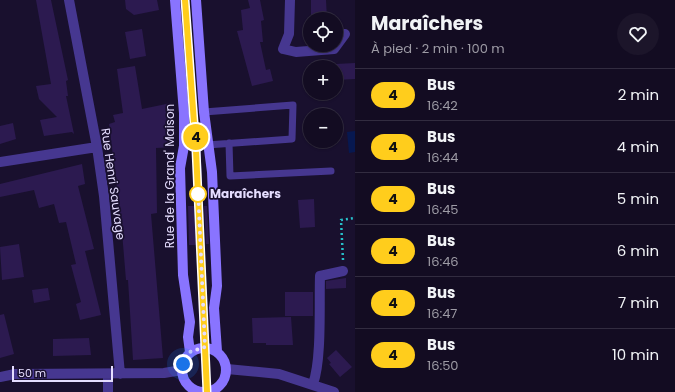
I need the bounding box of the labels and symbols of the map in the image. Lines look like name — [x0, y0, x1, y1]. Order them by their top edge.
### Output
street label: Rue de la Grand' Maison — [161, 104, 178, 248]
line badge: 4 — [183, 124, 209, 150]
street label: Rue Henri Sauvage — [97, 127, 130, 241]
marker: Maraîchers — [189, 185, 207, 203]
place label: Maraîchers — [210, 185, 281, 202]
your location — [173, 354, 193, 374]
scale bar — [12, 364, 113, 383]

